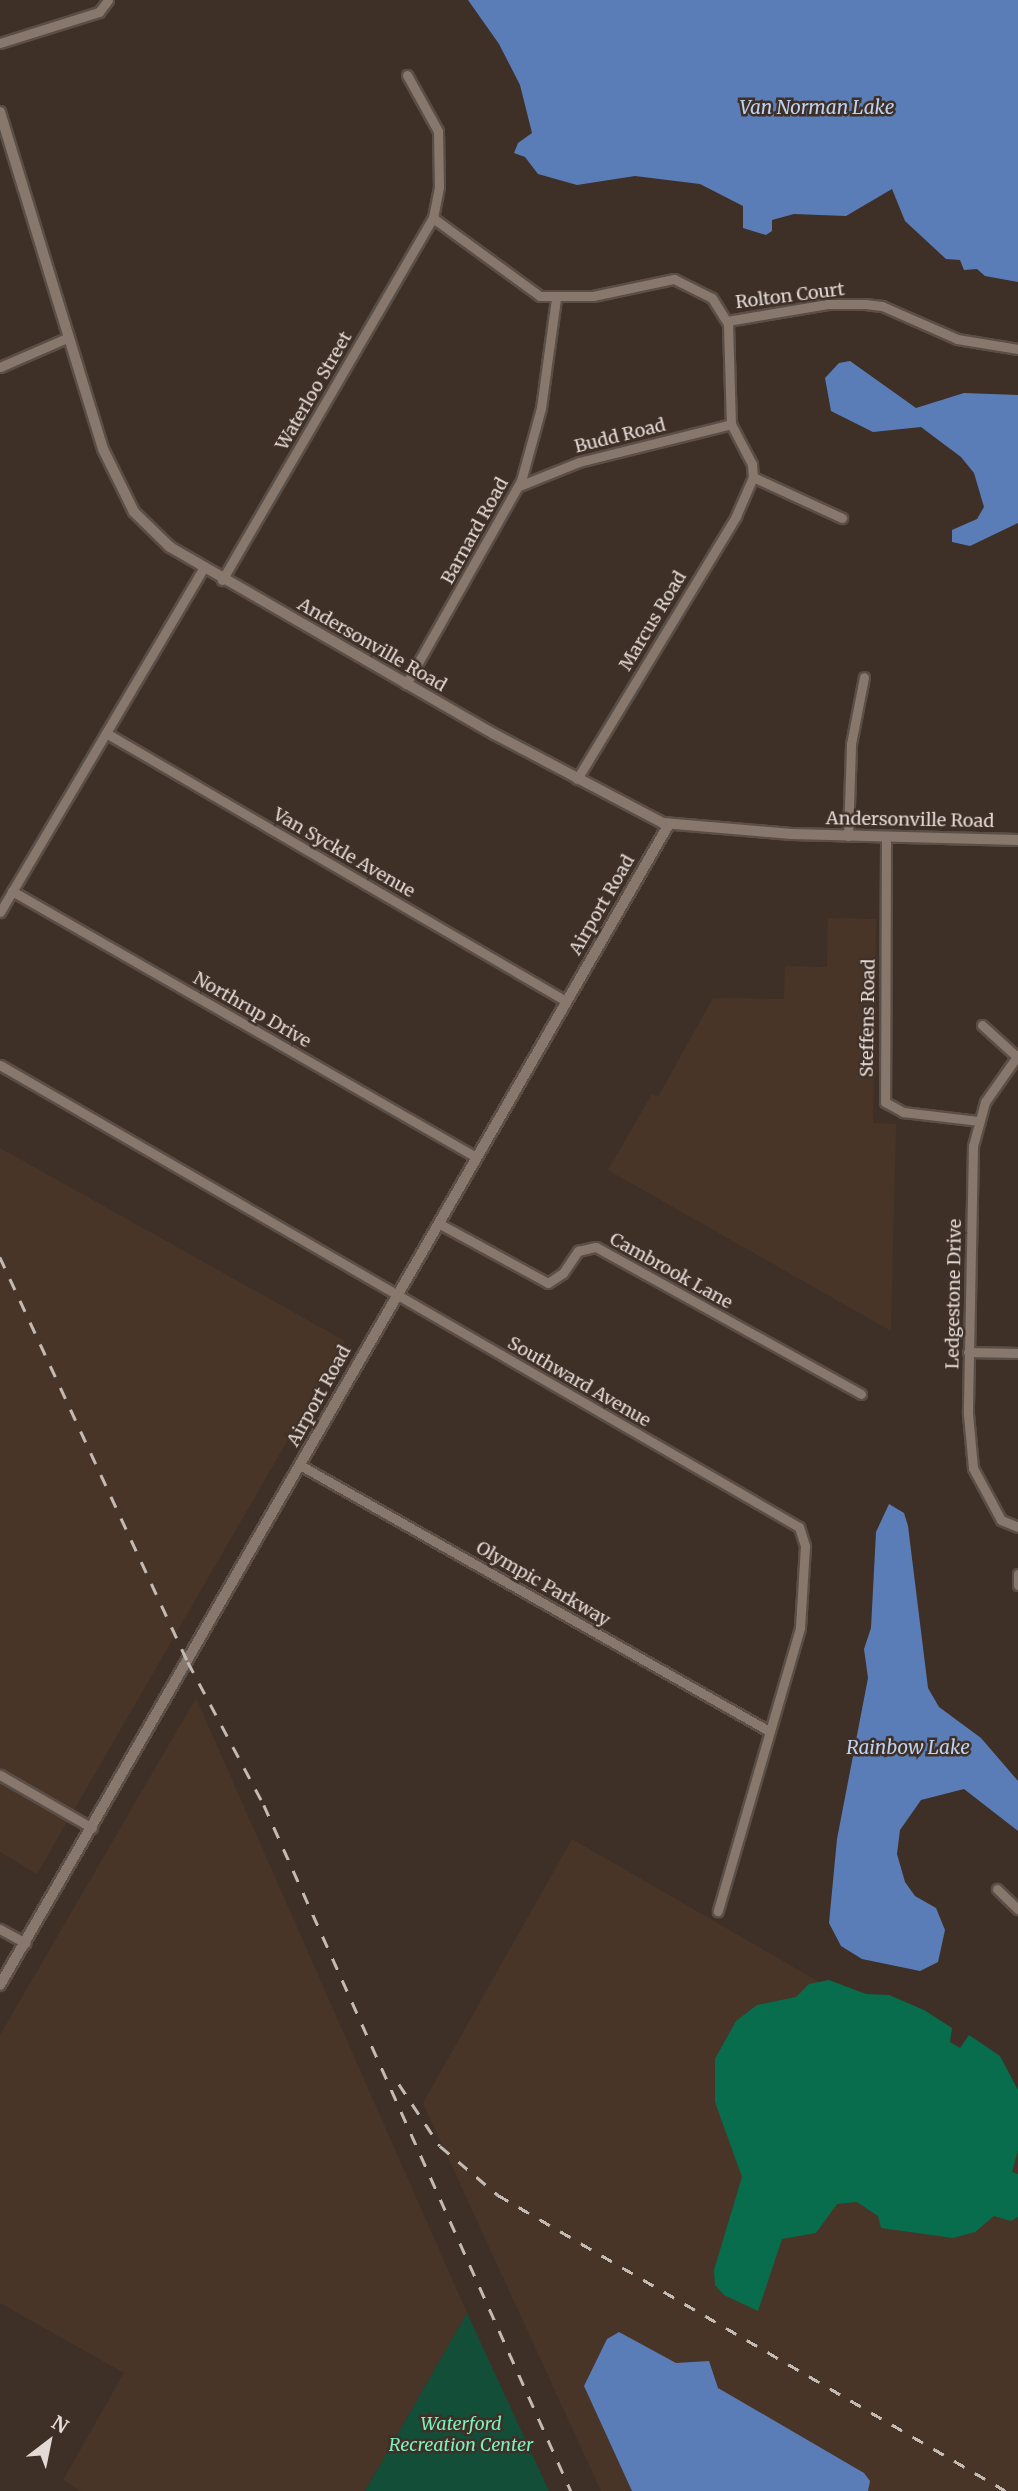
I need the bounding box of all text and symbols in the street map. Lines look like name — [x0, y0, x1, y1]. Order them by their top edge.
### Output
water label: Van Norman Lake — [739, 97, 895, 119]
street label: Rolton Court — [734, 279, 846, 313]
street label: Waterloo Street — [271, 328, 357, 454]
street label: Budd Road — [572, 414, 668, 458]
street label: Barnard Road — [437, 474, 513, 588]
street label: Marcus Road — [615, 567, 691, 675]
street label: Andersonville Road — [294, 594, 450, 696]
street label: Van Syckle Avenue — [269, 804, 419, 902]
street label: Andersonville Road — [826, 808, 994, 832]
street label: Airport Road — [565, 851, 639, 959]
street label: Steffens Road — [856, 959, 880, 1077]
street label: Northrup Drive — [189, 968, 315, 1052]
street label: Ledgestone Drive — [942, 1219, 966, 1369]
street label: Cambrook Lane — [606, 1228, 736, 1314]
street label: Southward Avenue — [504, 1332, 654, 1432]
street label: Airport Road — [282, 1342, 356, 1450]
street label: Olympic Parkway — [472, 1537, 614, 1631]
water label: Rainbow Lake — [846, 1737, 970, 1759]
north arrow — [14, 2407, 84, 2477]
text: N — [47, 2410, 73, 2438]
park label: Waterford Recreation Center — [389, 2414, 533, 2456]

